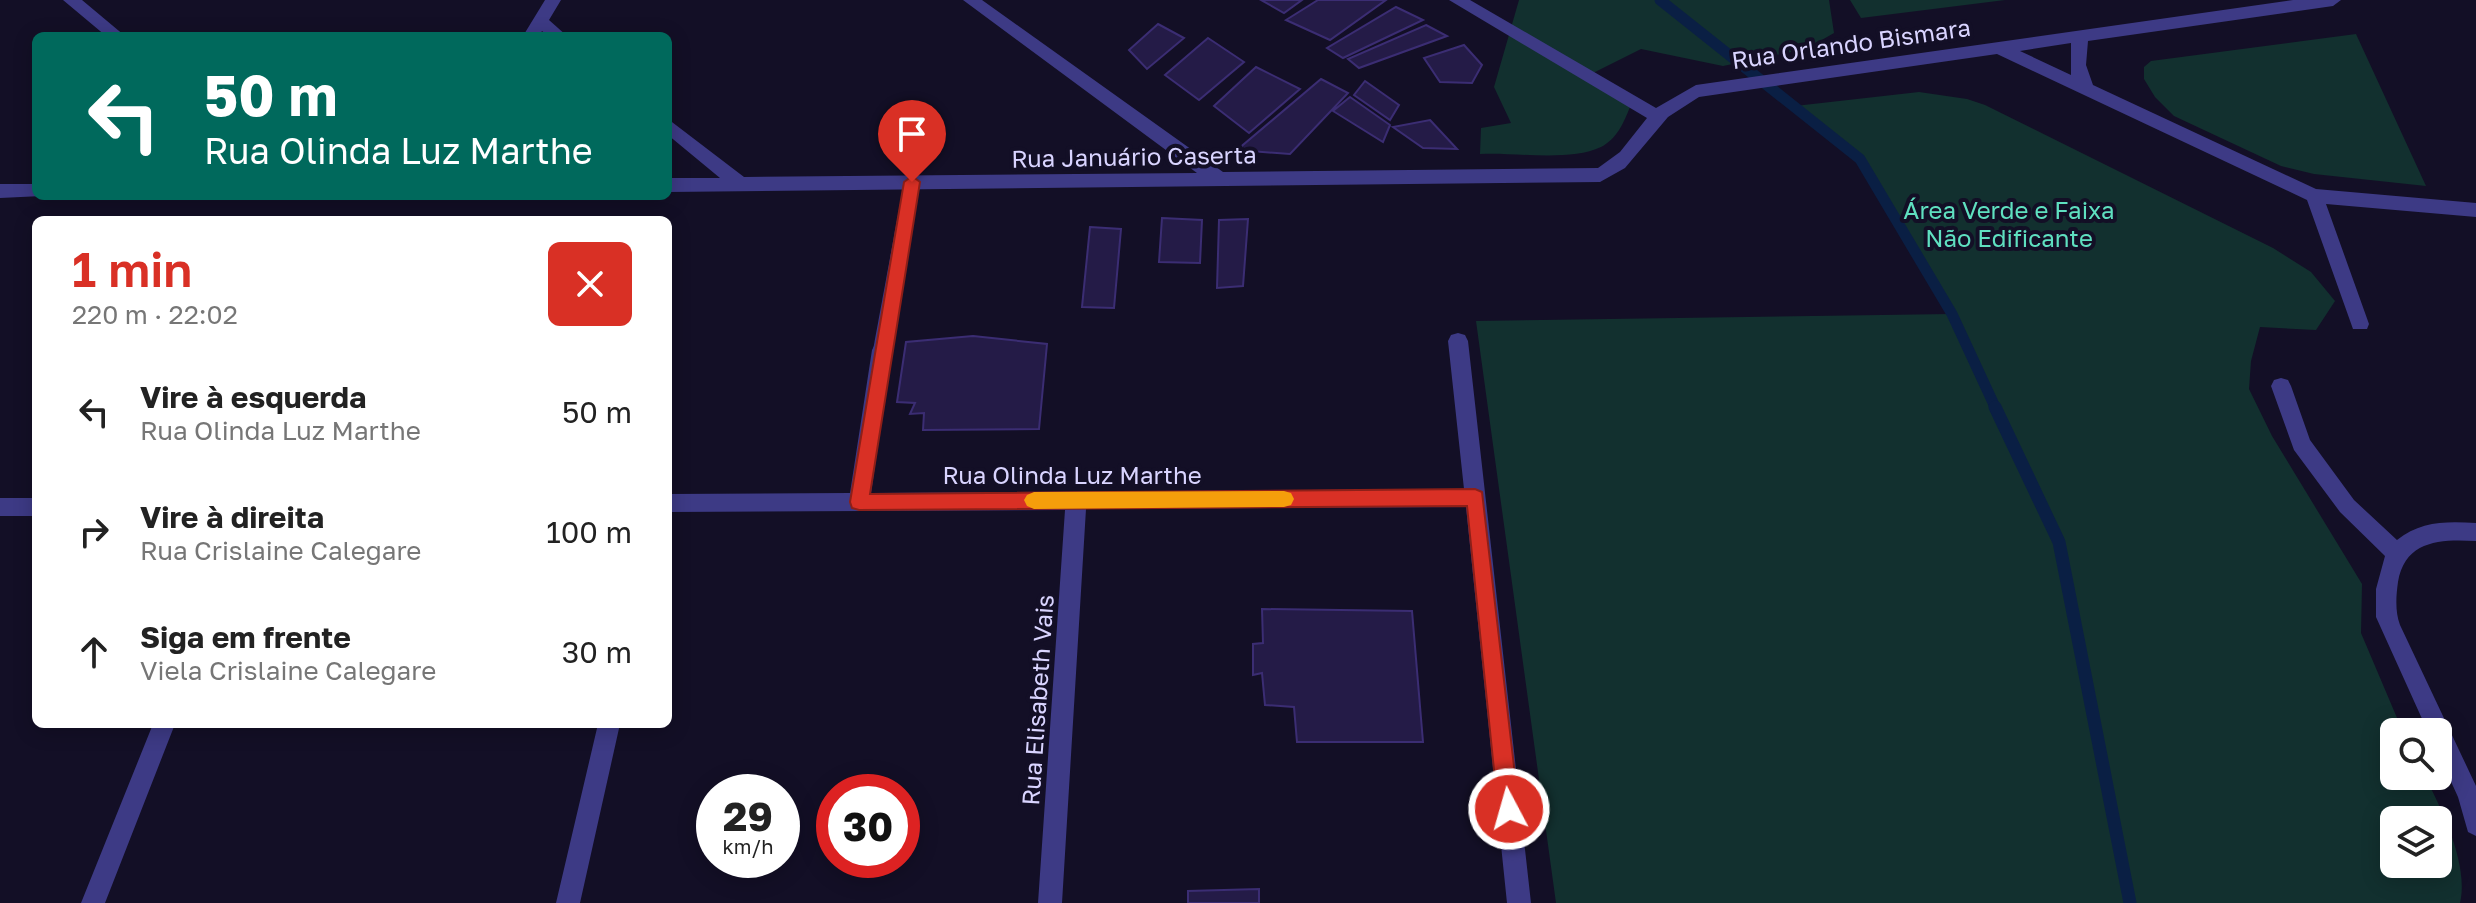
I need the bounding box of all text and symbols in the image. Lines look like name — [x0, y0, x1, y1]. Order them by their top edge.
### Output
street label: Rua Orlando Bismara — [1730, 12, 1972, 74]
text: 50 m — [204, 61, 338, 128]
icon: left — [72, 64, 176, 168]
pin — [878, 100, 946, 182]
icon: arrive — [890, 112, 934, 156]
text: Rua Olinda Luz Marthe — [204, 129, 593, 172]
street label: Rua Januário Caserta — [1011, 139, 1257, 173]
park label: Área Verde e Faixa Não Edificante — [1903, 195, 2115, 252]
text: 1 min — [72, 240, 192, 298]
button: close — [548, 242, 632, 326]
text: 220 m · 22:02 — [72, 299, 238, 330]
text: Vire à esquerda — [140, 379, 366, 415]
icon: left — [72, 390, 116, 434]
text: 50 m — [562, 394, 632, 430]
text: Rua Olinda Luz Marthe — [140, 415, 421, 446]
street label: Rua Olinda Luz Marthe — [942, 460, 1202, 489]
text: Vire à direita — [140, 499, 324, 535]
icon: right — [72, 510, 116, 554]
text: 100 m — [546, 514, 632, 550]
text: Rua Crislaine Calegare — [140, 535, 421, 566]
street label: Rua Elisabeth Vais — [1015, 594, 1059, 806]
text: Siga em frente — [140, 619, 351, 655]
icon: ahead — [72, 630, 116, 674]
text: 30 m — [562, 634, 632, 670]
text: Viela Crislaine Calegare — [140, 655, 436, 686]
map controls — [2380, 718, 2452, 878]
button: search — [2380, 718, 2452, 790]
position arrow — [1467, 767, 1551, 851]
speed limit sign: 30 — [816, 774, 920, 878]
text: 29 — [723, 792, 773, 840]
button: layers — [2380, 806, 2452, 878]
text: km/h — [723, 834, 773, 858]

